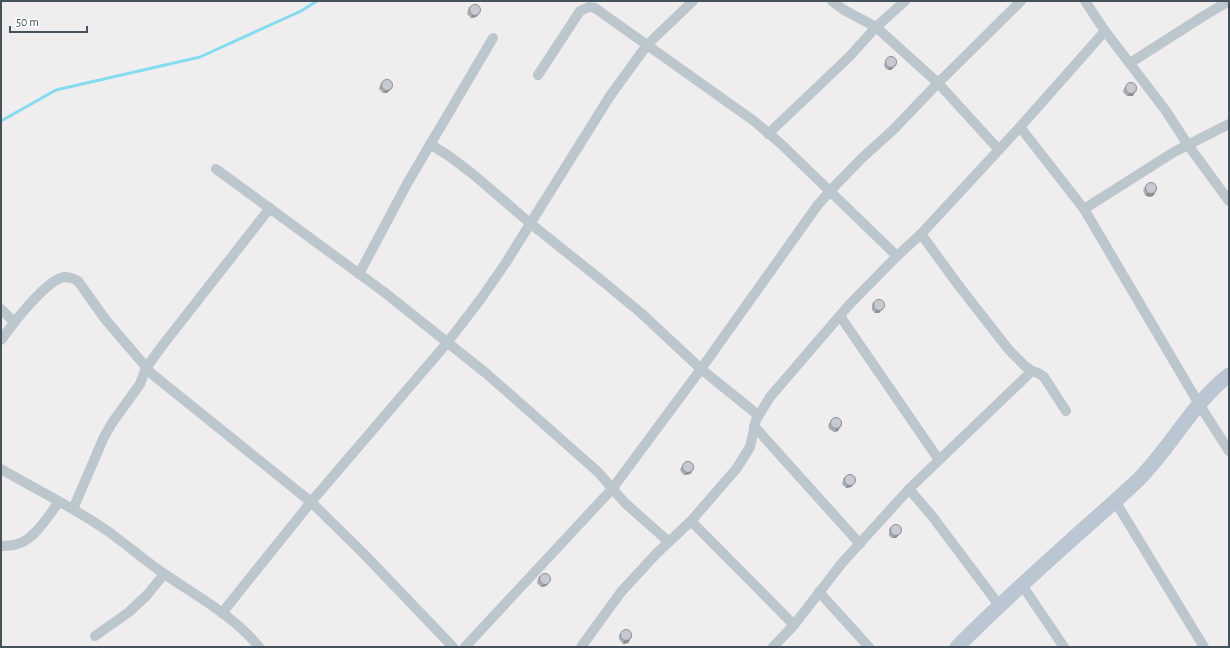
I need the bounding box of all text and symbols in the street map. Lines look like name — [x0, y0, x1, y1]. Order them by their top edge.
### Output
scale bar — [10, 8, 87, 34]
text: 50 m — [16, 16, 39, 28]

